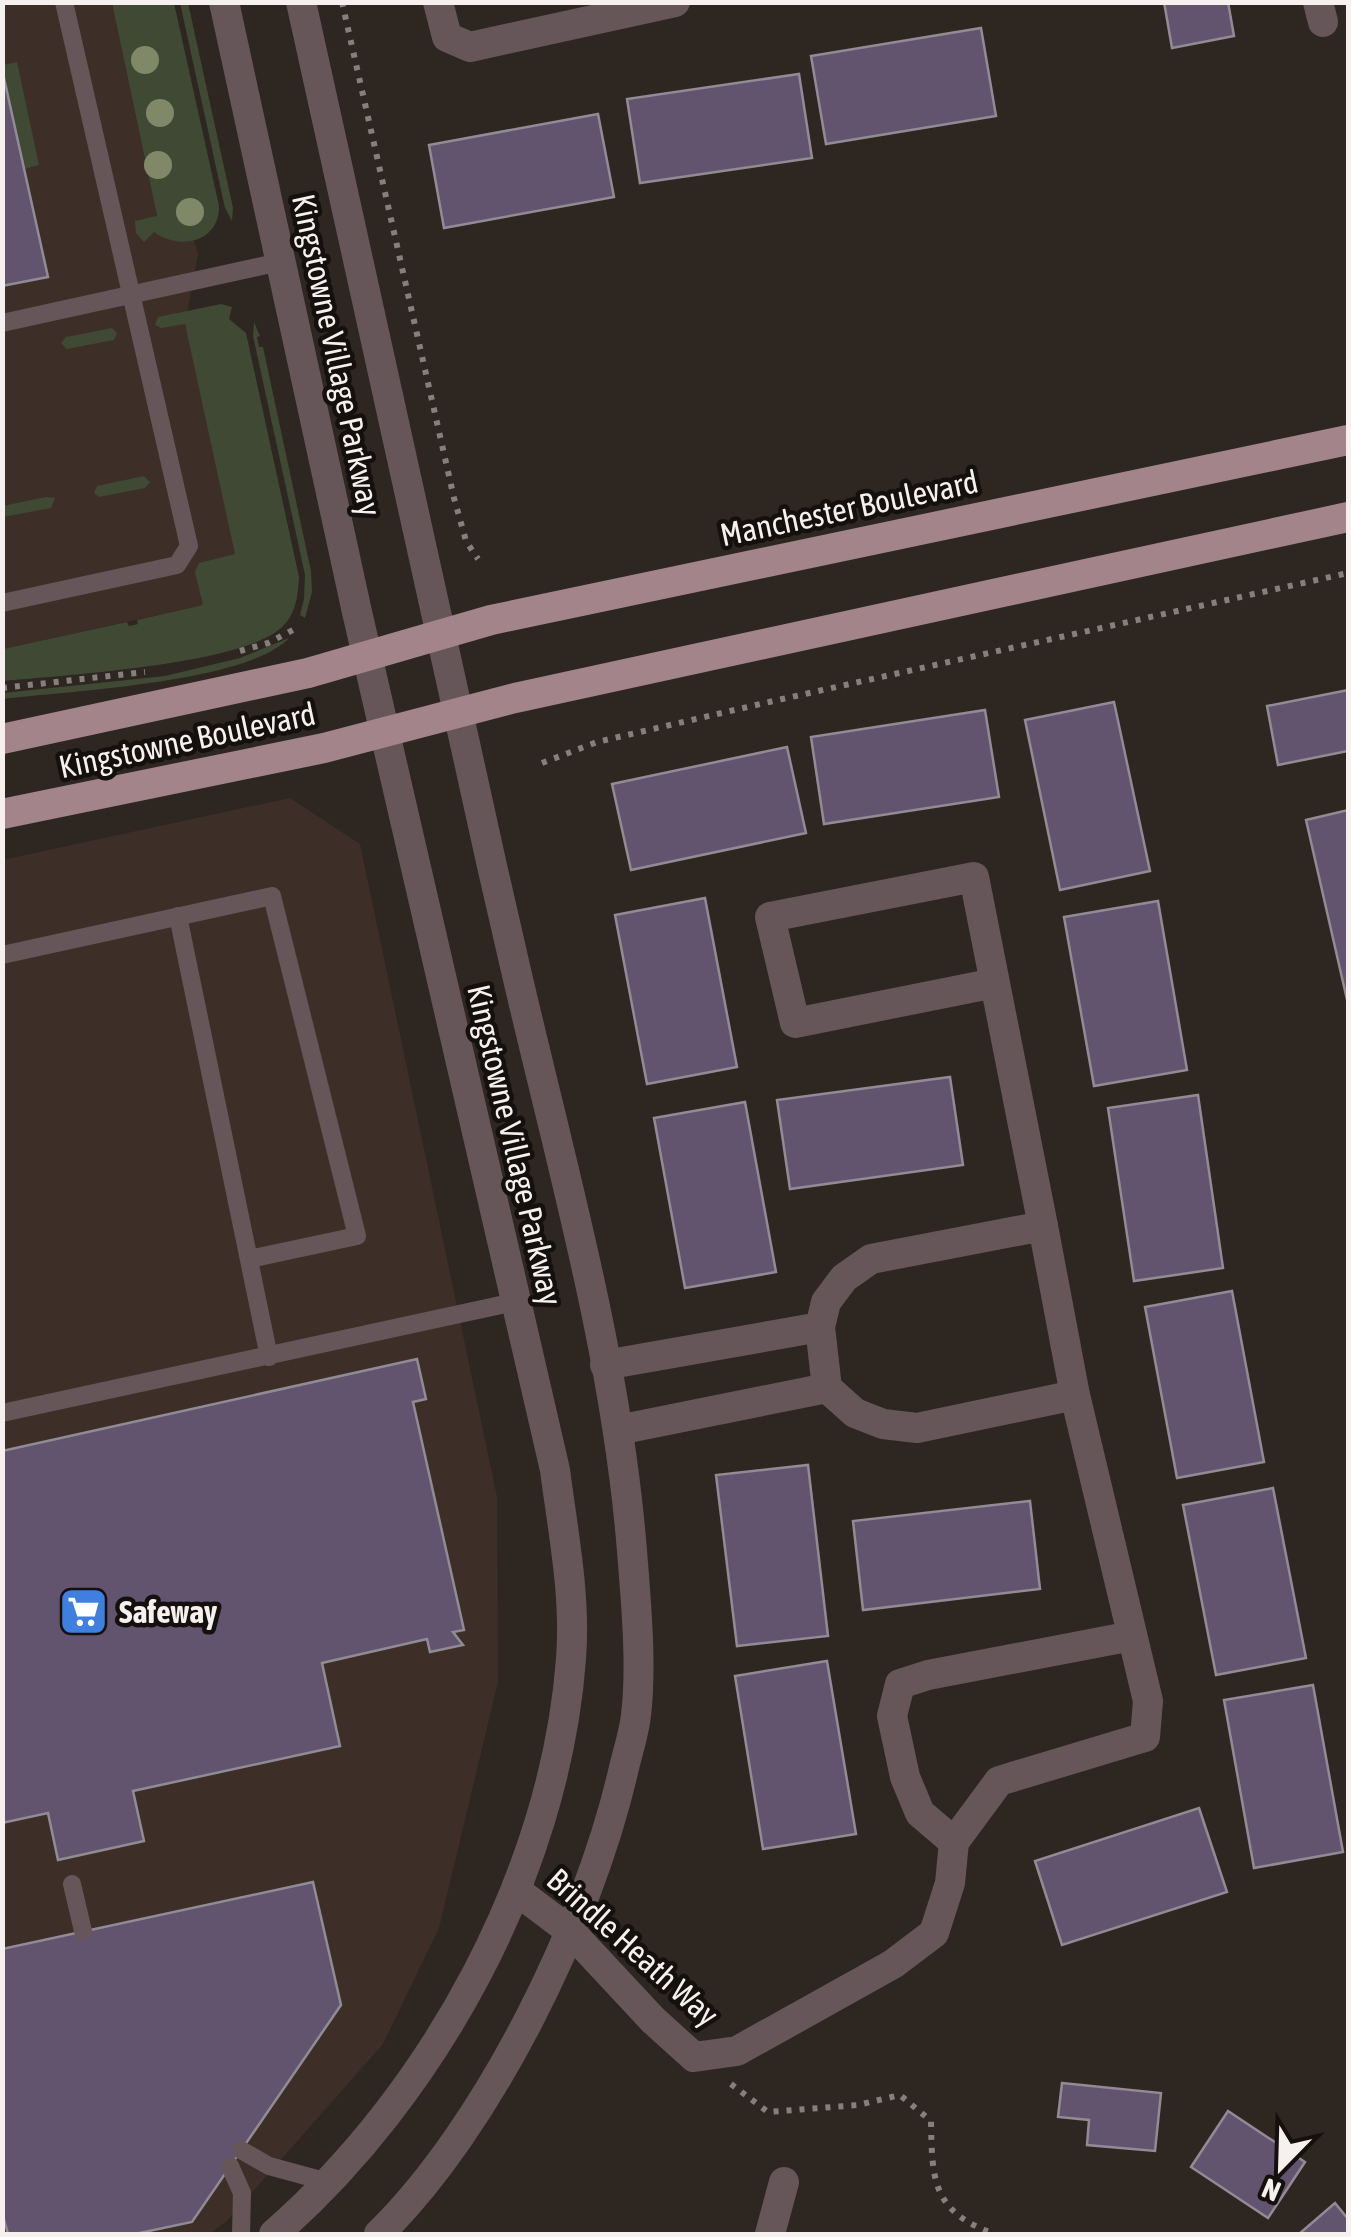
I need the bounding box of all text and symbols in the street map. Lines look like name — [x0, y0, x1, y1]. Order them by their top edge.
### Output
street label: Kingstowne Village Parkway — [285, 191, 389, 519]
street label: Manchester Boulevard — [717, 463, 981, 553]
street label: Kingstowne Boulevard — [55, 695, 319, 785]
street label: Kingstowne Village Parkway — [460, 981, 570, 1309]
supermarket icon: Safeway — [58, 1585, 110, 1637]
place label: Safeway — [119, 1593, 218, 1630]
street label: Brindle Heath Way — [540, 1861, 726, 2033]
north arrow — [1231, 2117, 1331, 2217]
text: N — [1257, 2172, 1285, 2208]

